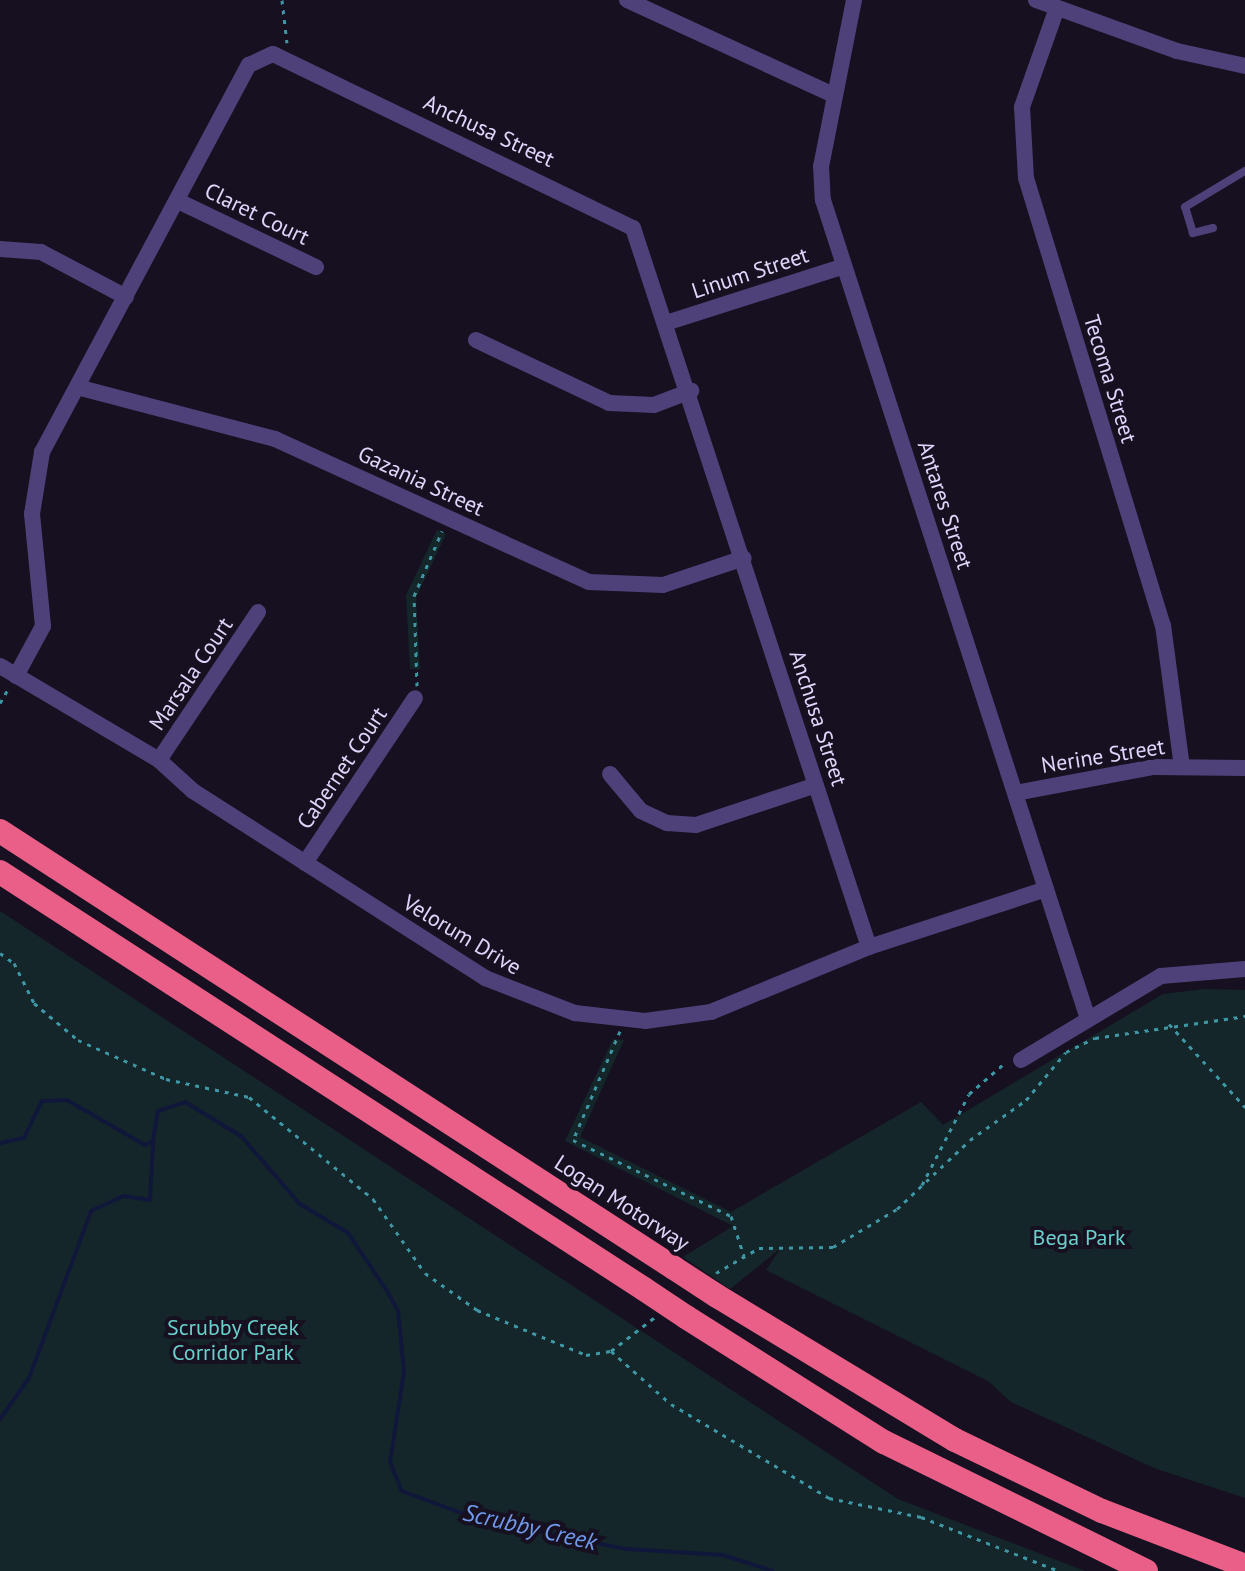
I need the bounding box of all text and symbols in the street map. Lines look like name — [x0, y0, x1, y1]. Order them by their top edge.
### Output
street label: Anchusa Street — [420, 89, 558, 173]
street label: Claret Court — [200, 177, 314, 251]
street label: Linum Street — [688, 242, 812, 304]
street label: Tecoma Street — [1078, 312, 1142, 446]
street label: Antares Street — [912, 438, 978, 572]
street label: Gazania Street — [354, 440, 488, 522]
street label: Marsala Court — [144, 613, 238, 735]
street label: Anchusa Street — [784, 647, 852, 789]
street label: Cabernet Court — [292, 702, 392, 834]
street label: Nerine Street — [1039, 733, 1167, 779]
street label: Velorum Drive — [398, 889, 526, 981]
street label: Logan Motorway — [550, 1150, 694, 1256]
park label: Bega Park — [1033, 1225, 1125, 1251]
park label: Scrubby Creek Corridor Park — [167, 1314, 299, 1366]
water label: Scrubby Creek — [460, 1498, 600, 1556]

